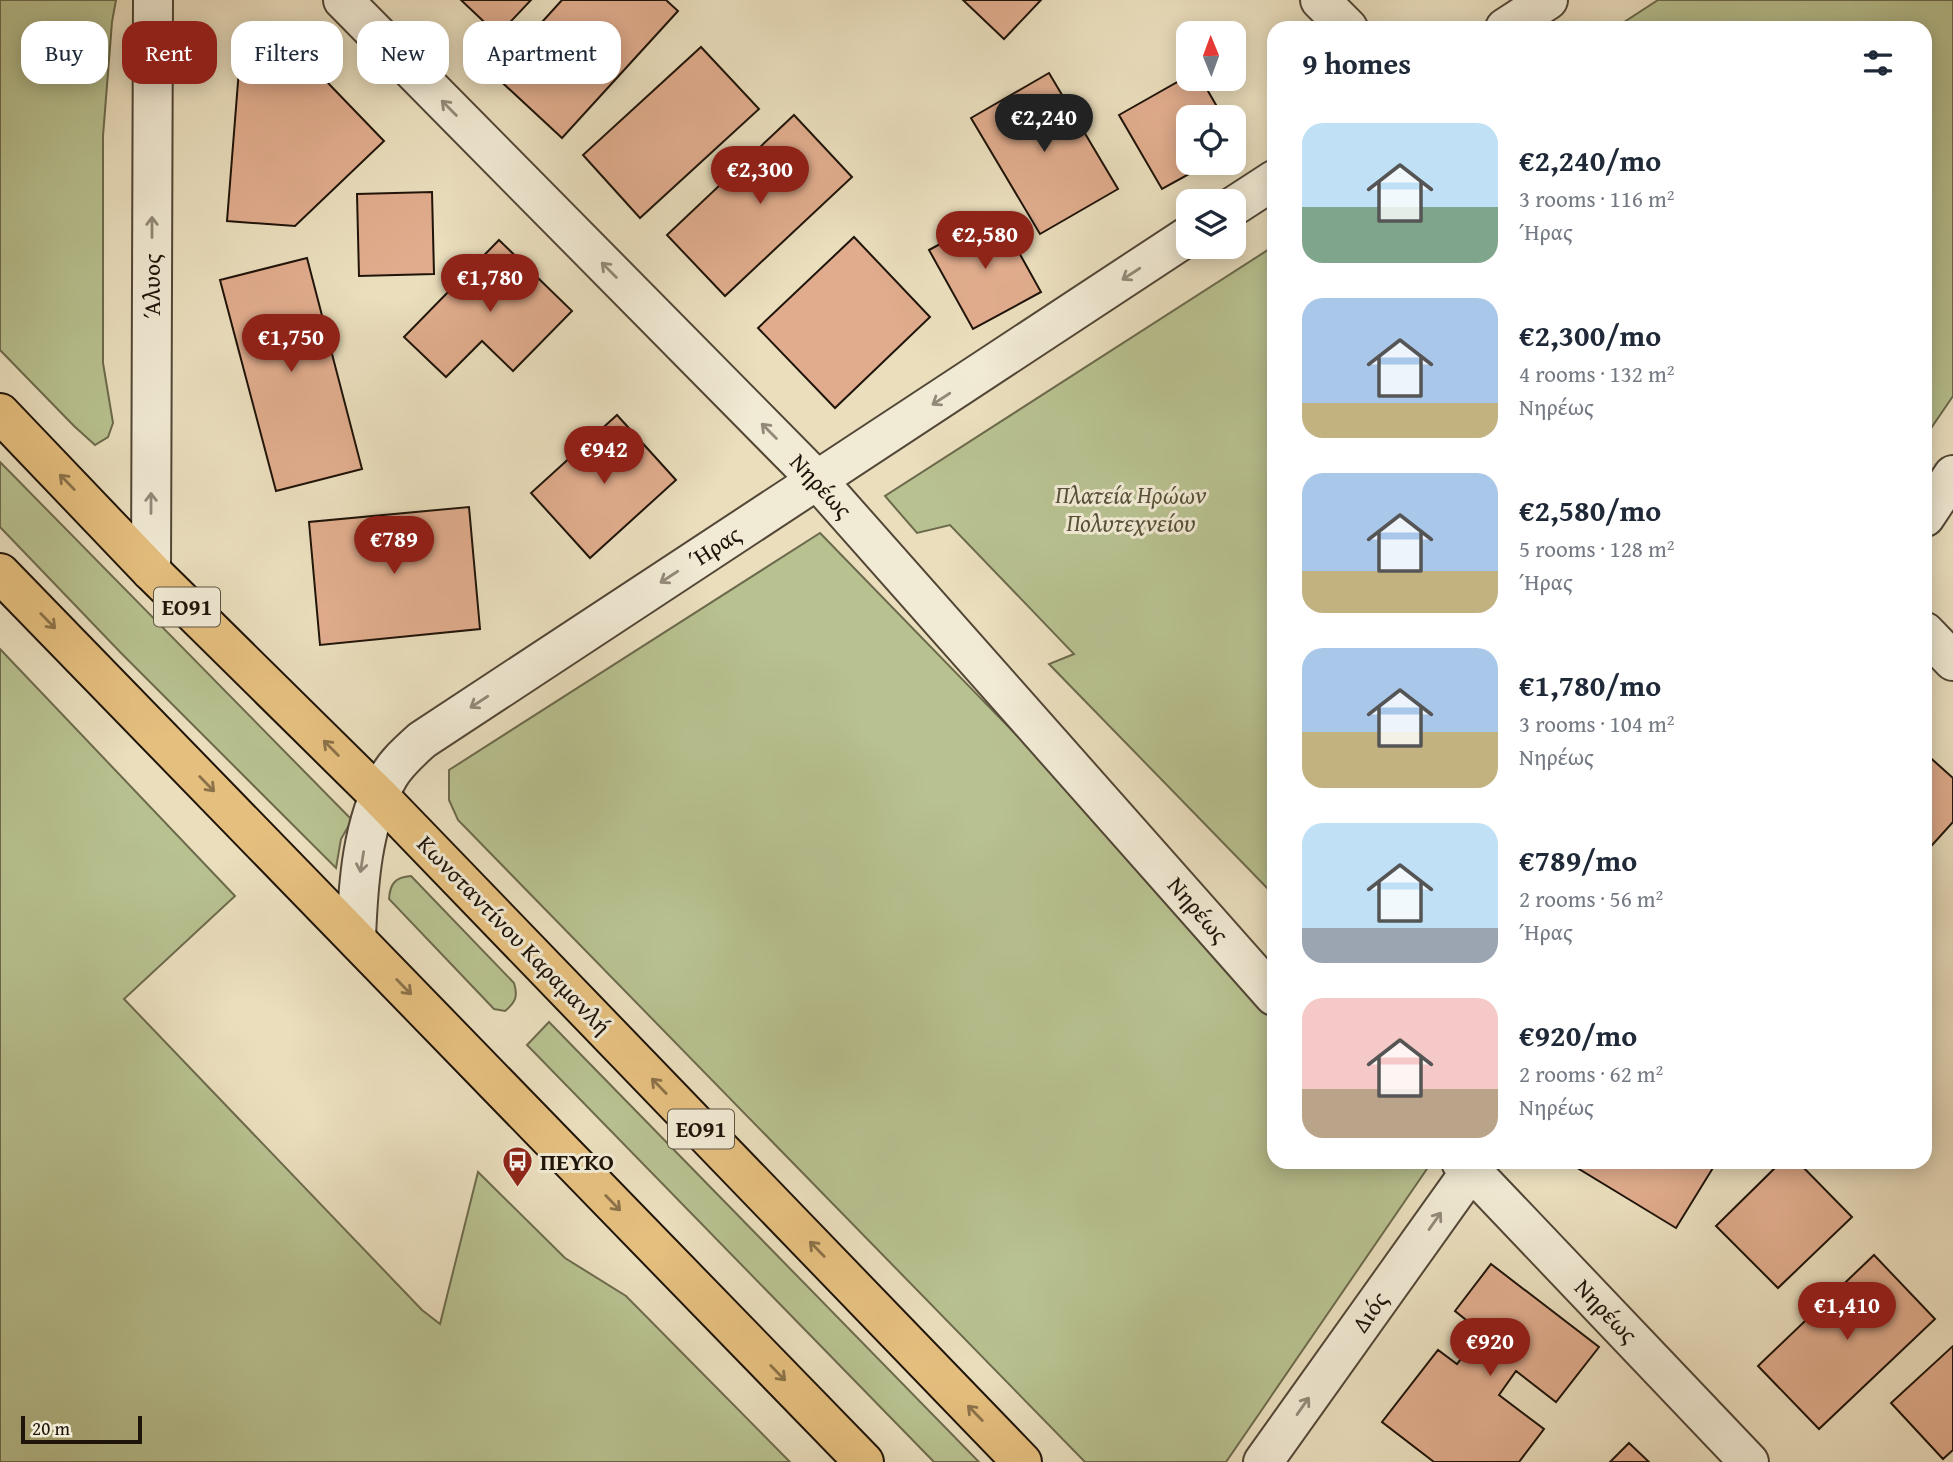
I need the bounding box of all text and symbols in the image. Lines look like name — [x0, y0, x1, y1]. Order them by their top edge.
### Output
chip: Buy — [21, 21, 108, 84]
chip: Rent — [122, 21, 217, 84]
chip: Filters — [231, 21, 343, 84]
chip: New — [357, 21, 449, 84]
chip: Apartment — [463, 21, 621, 84]
north arrow — [1176, 21, 1246, 91]
map controls — [1176, 21, 1246, 259]
text: 9 homes — [1302, 41, 1411, 85]
icon: filters — [1859, 44, 1897, 82]
pin: €2,240 — [987, 94, 1101, 154]
one-way arrow — [441, 100, 458, 117]
text: €2,240 — [1011, 100, 1077, 133]
button: locate — [1176, 105, 1246, 175]
text: €2,240/mo — [1519, 138, 1661, 182]
pin: €2,300 — [703, 146, 817, 206]
icon: home — [1358, 151, 1442, 235]
text: €2,300 — [727, 152, 793, 185]
text: 3 rooms · 116 m² — [1519, 182, 1674, 215]
button: layers — [1176, 189, 1246, 259]
pin: €2,580 — [928, 212, 1042, 271]
one-way arrow — [145, 215, 159, 238]
text: Ήρας — [1519, 215, 1573, 248]
text: €2,580 — [952, 217, 1018, 250]
street label: Άλυος — [134, 254, 169, 318]
pin: €1,780 — [433, 254, 547, 314]
text: €1,780 — [457, 260, 523, 293]
one-way arrow — [601, 261, 618, 278]
one-way arrow — [1122, 266, 1141, 281]
text: €2,300/mo — [1519, 313, 1661, 357]
pin: €1,750 — [234, 314, 348, 374]
text: €1,750 — [258, 320, 324, 353]
icon: home — [1358, 326, 1442, 410]
text: 4 rooms · 132 m² — [1519, 357, 1674, 390]
text: Νηρέως — [1519, 390, 1594, 423]
one-way arrow — [932, 391, 951, 406]
one-way arrow — [761, 423, 778, 440]
pin: €942 — [563, 426, 645, 486]
text: €942 — [580, 432, 628, 465]
street label: Νηρέως — [782, 445, 861, 526]
one-way arrow — [58, 474, 75, 491]
park label: Πλατεία Ηρώων Πολυτεχνείου — [1054, 477, 1207, 540]
text: €2,580/mo — [1519, 488, 1661, 532]
one-way arrow — [144, 492, 158, 515]
icon: home — [1358, 501, 1442, 585]
pin: €789 — [353, 516, 435, 576]
street label: Ήρας — [682, 517, 748, 577]
text: €789 — [370, 522, 418, 555]
text: 5 rooms · 128 m² — [1519, 532, 1674, 565]
text: Ήρας — [1519, 565, 1573, 598]
one-way arrow — [660, 570, 679, 585]
road number: ΕΟ91 — [154, 587, 220, 626]
one-way arrow — [39, 613, 56, 630]
text: €1,780/mo — [1519, 663, 1661, 707]
icon: home — [1358, 676, 1442, 760]
one-way arrow — [470, 695, 489, 709]
text: 3 rooms · 104 m² — [1519, 707, 1674, 740]
one-way arrow — [322, 739, 339, 756]
text: Νηρέως — [1519, 740, 1594, 773]
one-way arrow — [198, 776, 215, 793]
street label: Κωνσταντίνου Καραμανλή — [409, 827, 619, 1042]
text: €789/mo — [1519, 838, 1637, 882]
one-way arrow — [355, 850, 368, 872]
icon: home — [1358, 851, 1442, 935]
street label: Νηρέως — [1160, 869, 1237, 951]
text: 2 rooms · 56 m² — [1519, 882, 1663, 915]
text: Ήρας — [1519, 915, 1573, 948]
one-way arrow — [395, 978, 412, 995]
text: €920/mo — [1519, 1013, 1637, 1057]
icon: home — [1358, 1026, 1442, 1110]
text: 2 rooms · 62 m² — [1519, 1057, 1663, 1090]
one-way arrow — [651, 1077, 668, 1094]
text: Νηρέως — [1519, 1090, 1594, 1123]
road number: ΕΟ91 — [668, 1110, 734, 1148]
place label: ΠΕΥΚΟ — [540, 1144, 614, 1179]
bus stop icon: ΠΕΥΚΟ — [500, 1145, 534, 1189]
one-way arrow — [605, 1194, 622, 1211]
one-way arrow — [1428, 1212, 1442, 1231]
one-way arrow — [809, 1241, 826, 1258]
street label: Νηρέως — [1567, 1270, 1646, 1351]
pin: €1,410 — [1790, 1282, 1904, 1342]
street label: Διός — [1343, 1284, 1396, 1339]
text: €1,410 — [1814, 1288, 1880, 1321]
pin: €920 — [1449, 1318, 1531, 1378]
text: €920 — [1466, 1324, 1514, 1357]
one-way arrow — [770, 1364, 787, 1381]
one-way arrow — [1296, 1397, 1310, 1416]
one-way arrow — [966, 1405, 983, 1422]
scale bar — [21, 1413, 142, 1445]
text: 20 m — [32, 1414, 70, 1442]

